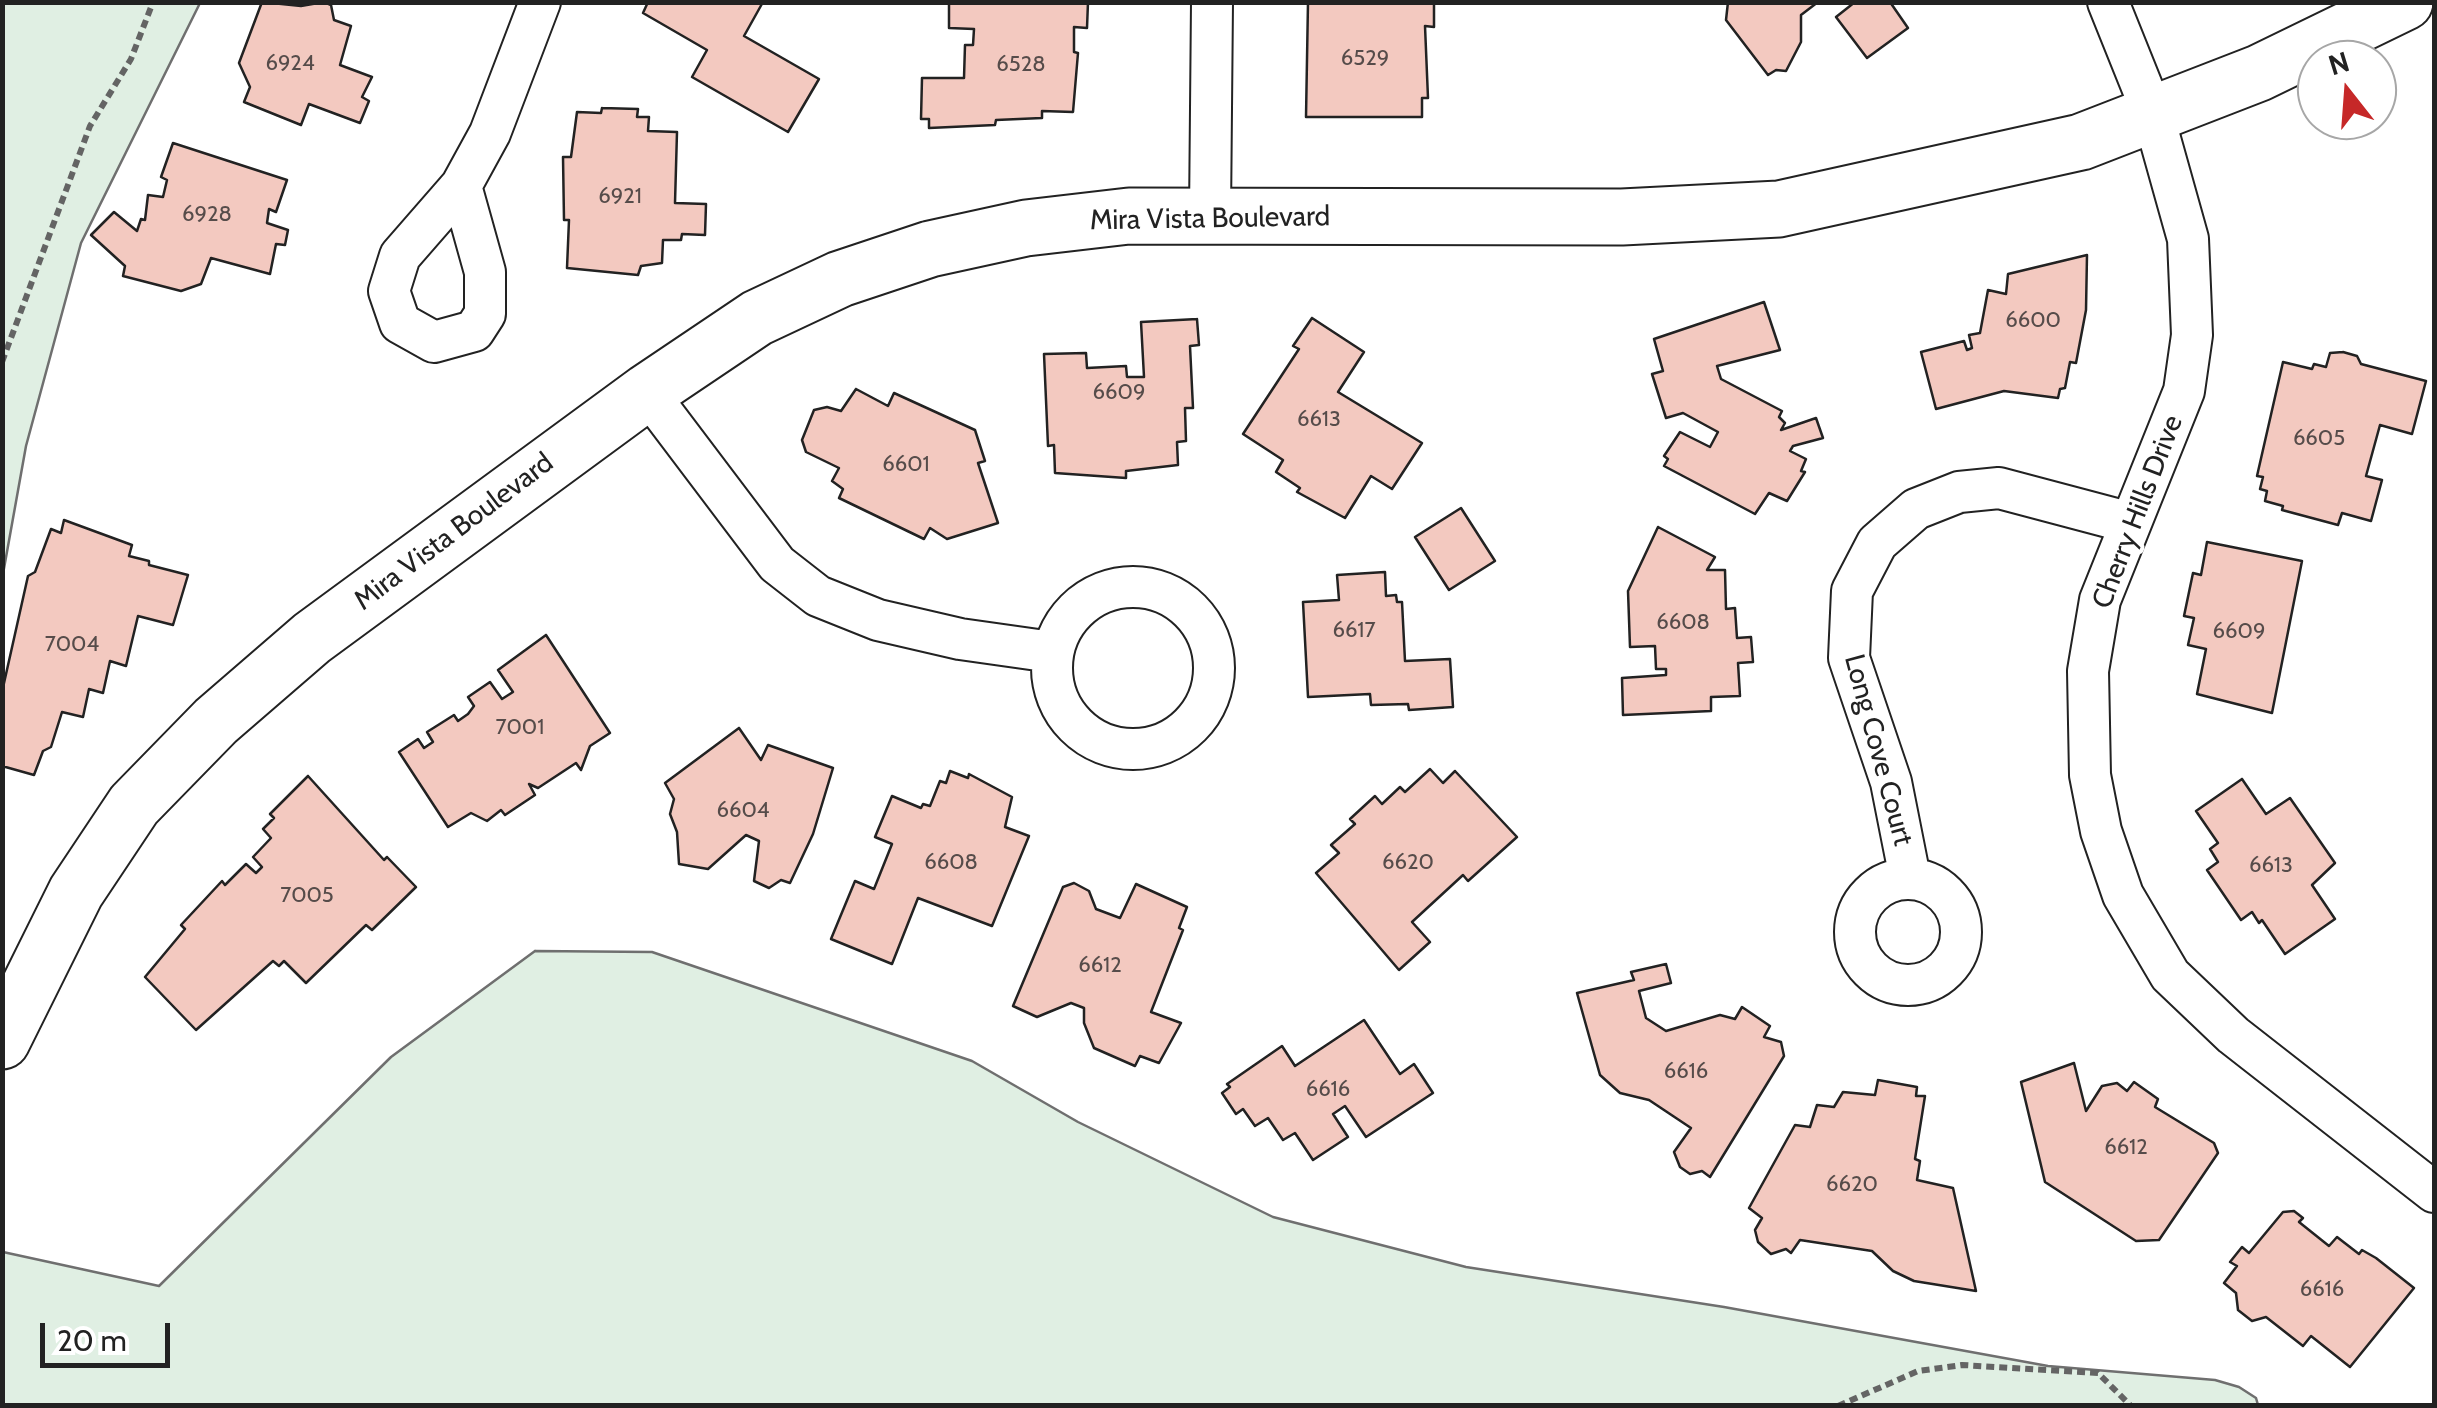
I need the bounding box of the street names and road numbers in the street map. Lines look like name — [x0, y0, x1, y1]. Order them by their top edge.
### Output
street label: Mira Vista Boulevard — [1090, 200, 1330, 238]
street label: Cherry Hills Drive — [2086, 411, 2190, 613]
street label: Mira Vista Boulevard — [348, 446, 560, 618]
street label: Long Cove Court — [1836, 651, 1920, 849]

